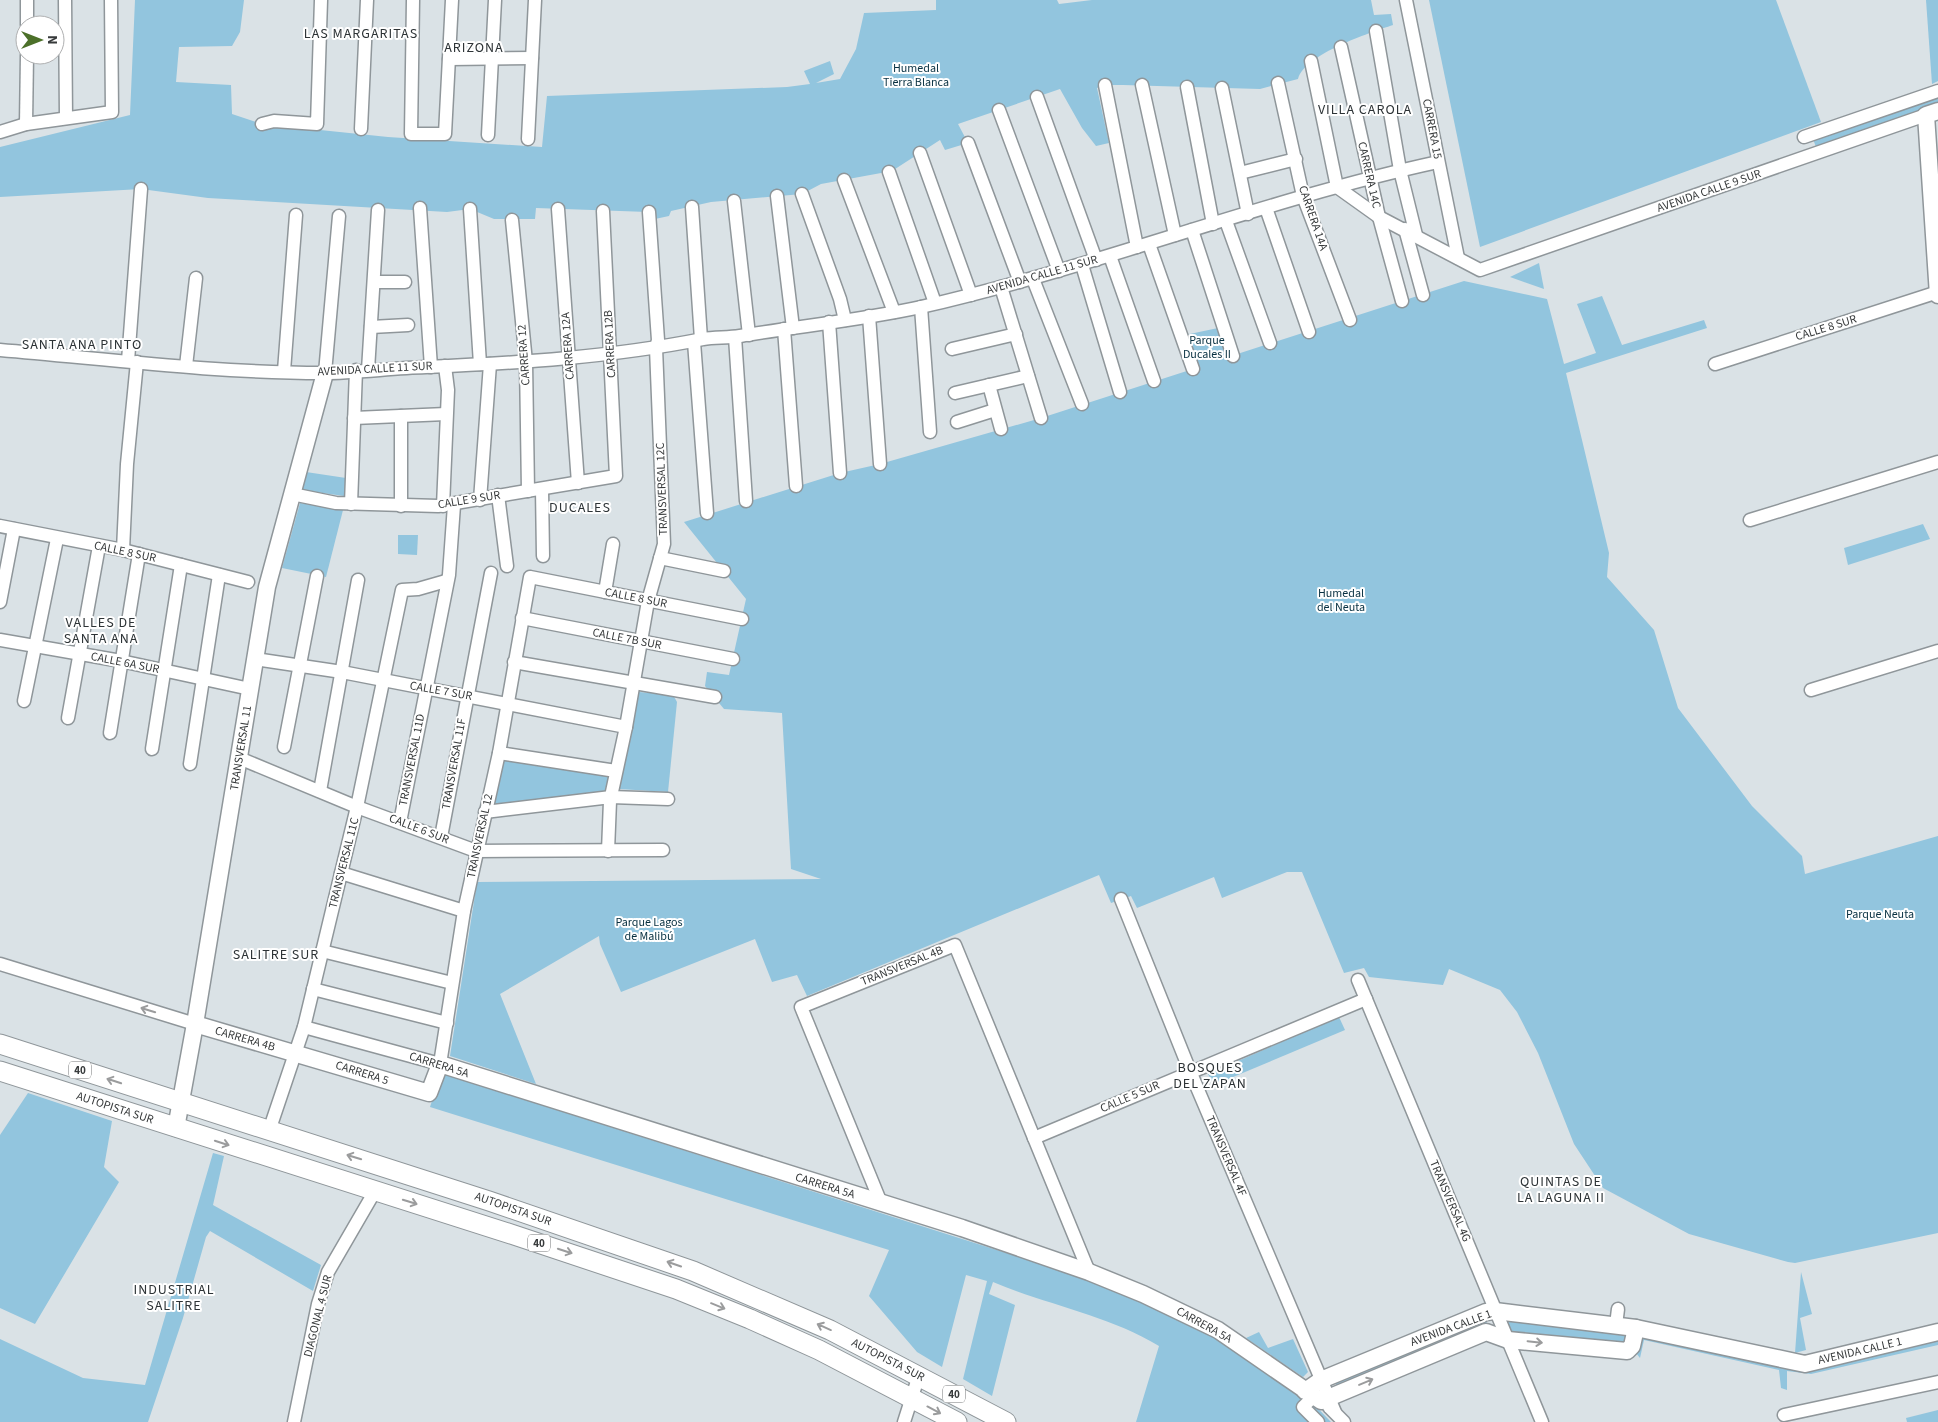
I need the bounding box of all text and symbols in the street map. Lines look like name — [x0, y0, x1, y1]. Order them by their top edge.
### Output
north arrow — [15, 15, 65, 65]
district label: LAS MARGARITAS — [304, 24, 418, 44]
text: N — [42, 35, 62, 45]
district label: ARIZONA — [444, 38, 504, 58]
park label: Humedal Tierra Blanca — [883, 60, 949, 91]
street label: CARRERA 15 — [1418, 97, 1446, 161]
district label: VILLA CAROLA — [1318, 100, 1412, 120]
street label: CARRERA 14C — [1353, 140, 1385, 210]
street label: AVENIDA CALLE 9 SUR — [1655, 165, 1763, 217]
street label: CARRERA 14A — [1294, 183, 1332, 253]
street label: AVENIDA CALLE 11 SUR — [984, 251, 1100, 299]
street label: CARRERA 12B — [600, 310, 620, 378]
street label: CARRERA 12A — [557, 311, 579, 380]
street label: CALLE 8 SUR — [1793, 311, 1859, 345]
street label: CARRERA 12 — [513, 324, 535, 386]
park label: Parque Ducales II — [1183, 332, 1231, 363]
district label: SANTA ANA PINTO — [22, 335, 142, 355]
street label: AVENIDA CALLE 11 SUR — [317, 357, 433, 380]
street label: TRANSVERSAL 12C — [652, 442, 672, 536]
street label: CALLE 9 SUR — [437, 487, 502, 513]
district label: DUCALES — [549, 498, 611, 518]
street label: CALLE 8 SUR — [92, 537, 158, 567]
street label: CALLE 8 SUR — [603, 584, 669, 612]
park label: Humedal del Neuta — [1317, 585, 1365, 616]
district label: VALLES DE SANTA ANA — [64, 613, 138, 649]
street label: CALLE 7B SUR — [591, 624, 663, 654]
street label: CALLE 6A SUR — [89, 648, 161, 678]
street label: CALLE 7 SUR — [408, 677, 474, 705]
street label: TRANSVERSAL 11 — [226, 704, 256, 792]
street label: TRANSVERSAL 11D — [395, 712, 429, 808]
street label: TRANSVERSAL 11F — [438, 717, 470, 811]
street label: TRANSVERSAL 12 — [463, 792, 497, 880]
street label: CALLE 6 SUR — [386, 810, 452, 848]
street label: TRANSVERSAL 11C — [325, 816, 364, 910]
park label: Parque Neuta — [1846, 906, 1914, 923]
park label: Parque Lagos de Malibú — [615, 914, 683, 945]
street label: TRANSVERSAL 4B — [858, 942, 946, 990]
district label: SALITRE SUR — [233, 945, 319, 965]
one-way arrow — [141, 1005, 157, 1014]
street label: CARRERA 4B — [213, 1022, 277, 1056]
street label: CARRERA 5A — [407, 1048, 471, 1082]
street label: CARRERA 5 — [333, 1057, 391, 1089]
district label: BOSQUES DEL ZAPAN — [1173, 1058, 1247, 1094]
road number: 40 — [69, 1062, 91, 1078]
one-way arrow — [106, 1076, 122, 1086]
street label: CALLE 5 SUR — [1098, 1077, 1163, 1117]
street label: AUTOPISTA SUR — [74, 1088, 156, 1129]
street label: TRANSVERSAL 4F — [1201, 1113, 1251, 1199]
one-way arrow — [214, 1138, 230, 1148]
one-way arrow — [346, 1152, 362, 1162]
street label: TRANSVERSAL 4G — [1425, 1157, 1475, 1245]
street label: CARRERA 5A — [793, 1169, 857, 1203]
district label: QUINTAS DE LA LAGUNA II — [1517, 1172, 1605, 1208]
street label: AUTOPISTA SUR — [472, 1188, 554, 1230]
one-way arrow — [402, 1198, 418, 1208]
road number: 40 — [528, 1234, 550, 1252]
one-way arrow — [557, 1247, 573, 1257]
one-way arrow — [667, 1259, 682, 1268]
street label: DIAGONAL 4 SUR — [300, 1273, 336, 1359]
district label: INDUSTRIAL SALITRE — [134, 1280, 215, 1316]
one-way arrow — [711, 1302, 726, 1311]
street label: CARRERA 5A — [1173, 1303, 1235, 1348]
street label: AVENIDA CALLE 1 — [1408, 1305, 1494, 1351]
one-way arrow — [817, 1322, 832, 1332]
street label: AVENIDA CALLE 1 — [1816, 1333, 1904, 1369]
street label: AUTOPISTA SUR — [848, 1334, 928, 1386]
one-way arrow — [1527, 1337, 1543, 1347]
one-way arrow — [1358, 1377, 1373, 1387]
road number: 40 — [943, 1386, 965, 1402]
one-way arrow — [926, 1406, 941, 1415]

